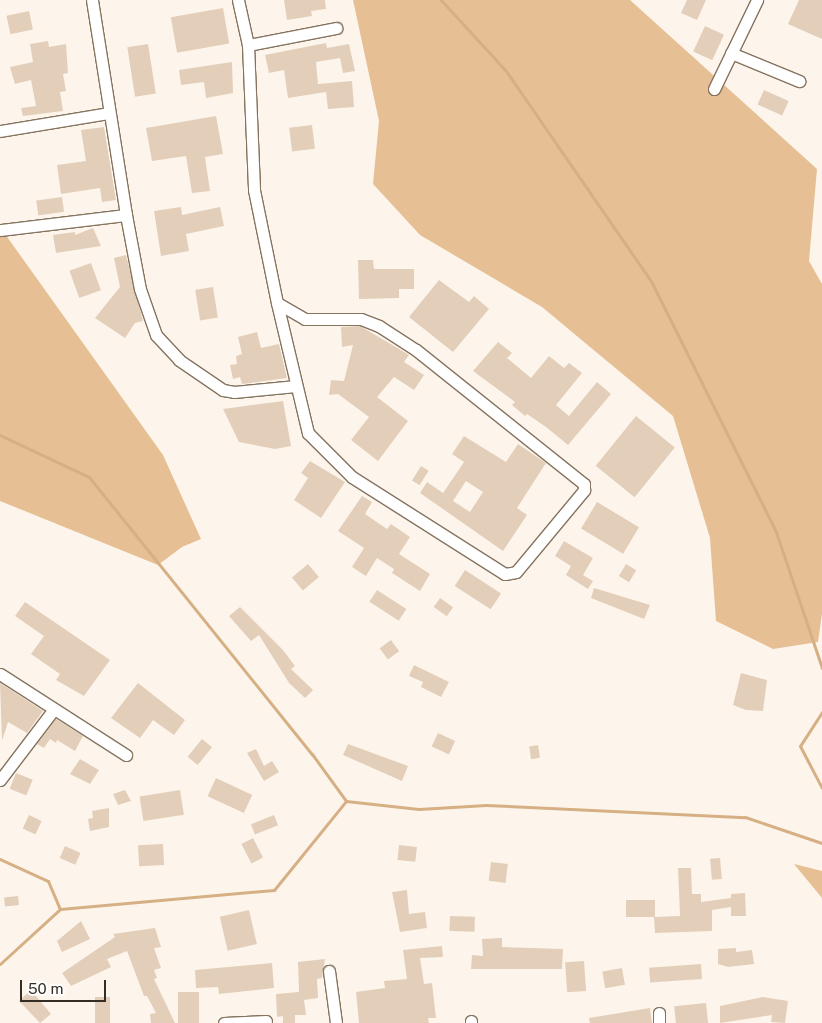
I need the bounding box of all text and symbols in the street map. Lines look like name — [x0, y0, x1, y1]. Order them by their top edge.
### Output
scale bar — [22, 970, 109, 1002]
text: 50 m — [28, 980, 63, 997]

